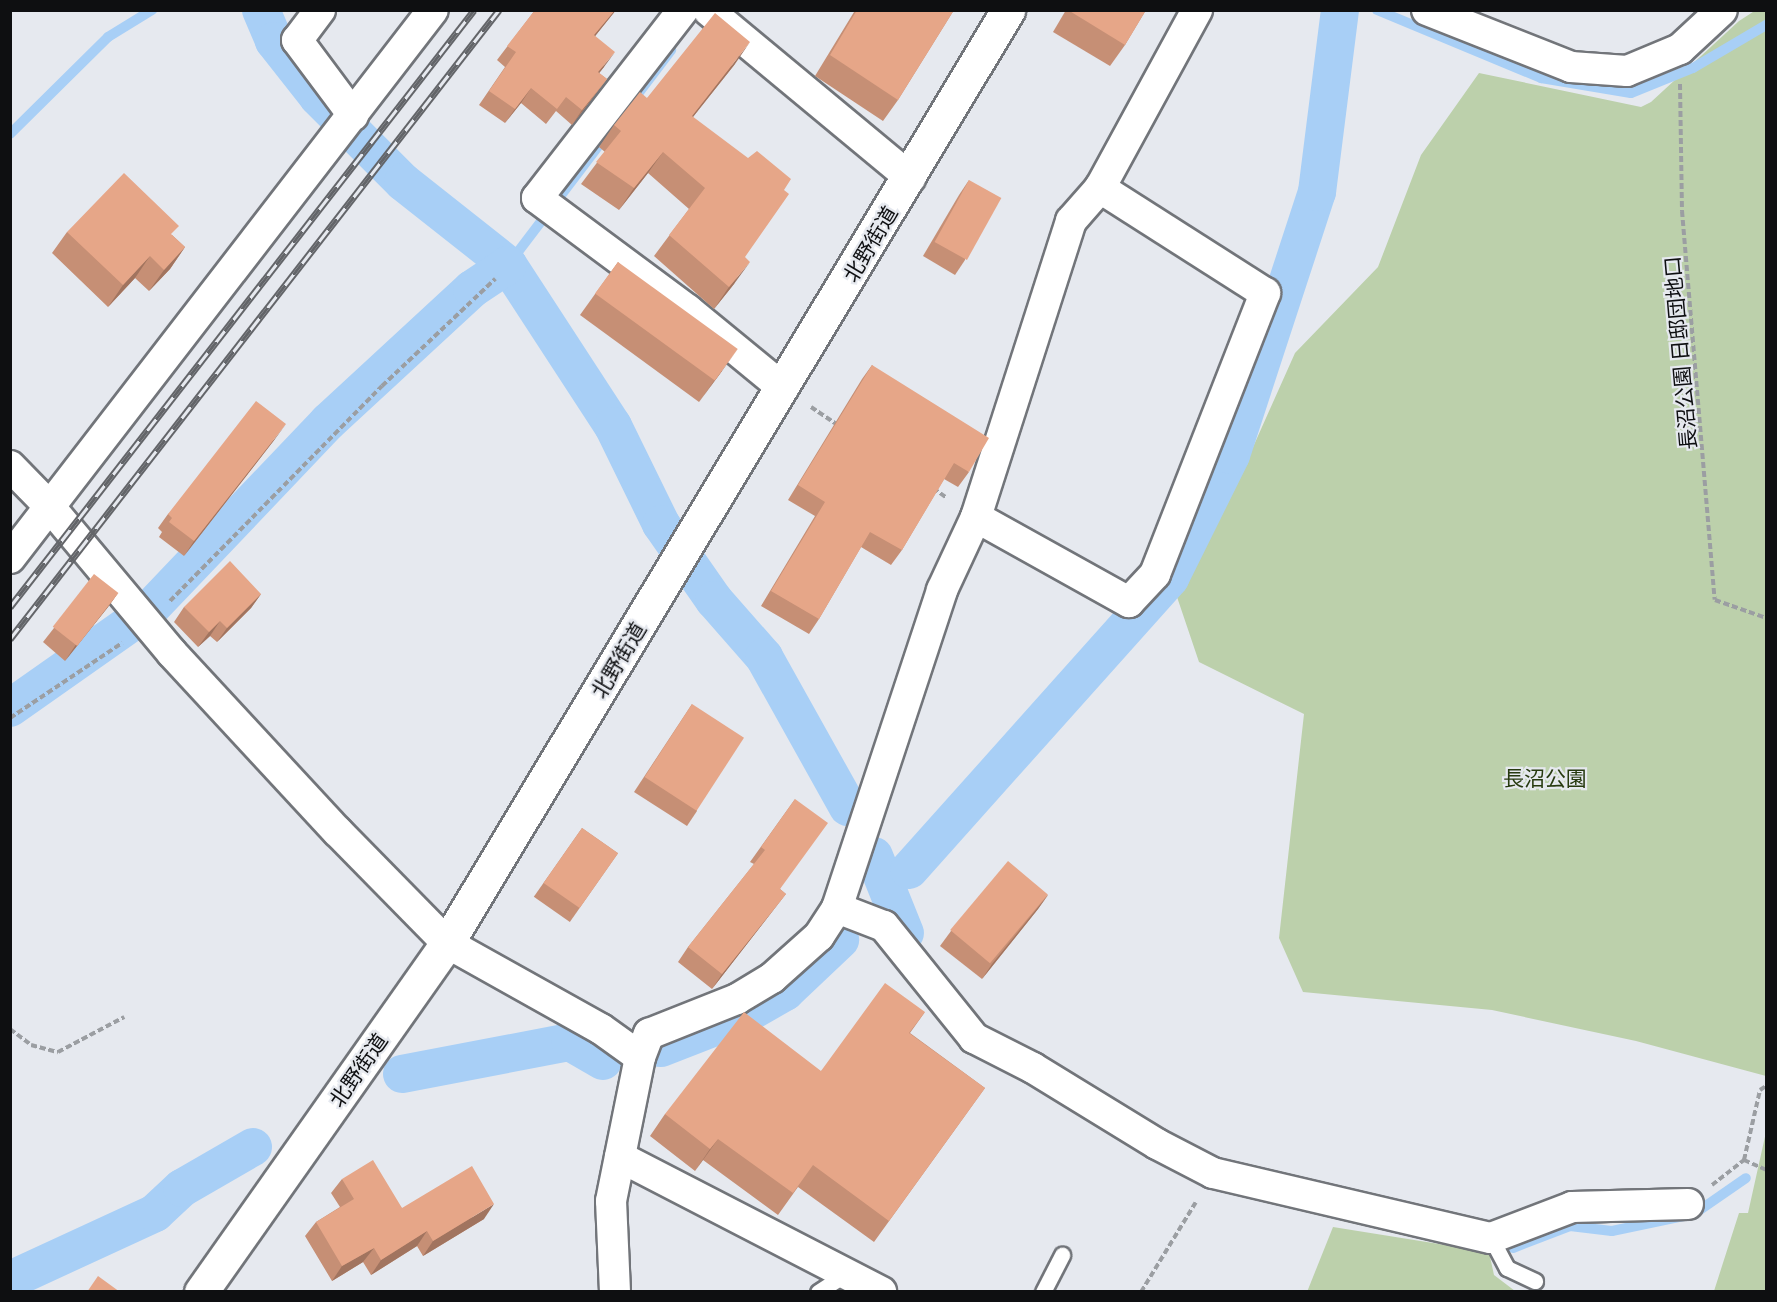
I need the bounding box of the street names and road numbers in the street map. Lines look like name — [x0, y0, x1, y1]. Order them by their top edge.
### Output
street label: 北野街道 — [838, 202, 902, 286]
street label: 長沼公園 日邸団地口 — [1659, 255, 1701, 451]
street label: 北野街道 — [586, 618, 650, 702]
street label: 北野街道 — [324, 1028, 392, 1112]

